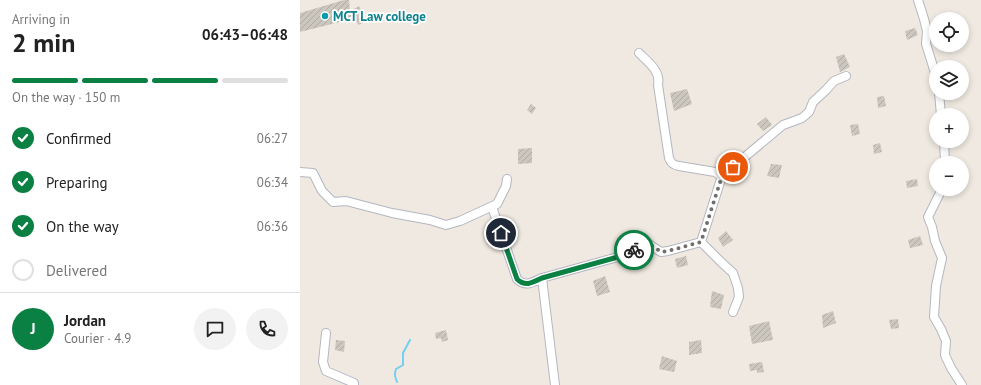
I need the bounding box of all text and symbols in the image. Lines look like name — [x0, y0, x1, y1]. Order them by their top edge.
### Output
place label: MCT Law college — [333, 8, 426, 25]
text: Arriving in — [12, 11, 70, 28]
marker: MCT Law college — [320, 11, 330, 21]
map controls — [929, 12, 969, 196]
button: locate — [929, 12, 969, 52]
text: 06:43–06:48 — [202, 25, 288, 44]
text: 2 min — [12, 26, 75, 59]
button: layers — [929, 60, 969, 100]
text: On the way · 150 m — [12, 89, 120, 106]
button: + — [929, 108, 969, 148]
icon: check — [12, 127, 34, 149]
text: Confirmed — [46, 129, 111, 148]
text: 06:27 — [257, 130, 288, 147]
pin — [716, 150, 750, 184]
icon: bag — [722, 156, 744, 178]
button: − — [929, 156, 969, 196]
icon: check — [12, 171, 34, 193]
text: Preparing — [46, 173, 108, 192]
text: 06:34 — [257, 174, 288, 191]
icon: check — [12, 215, 34, 237]
pin — [484, 216, 518, 250]
text: On the way — [46, 217, 119, 236]
text: 06:36 — [257, 218, 288, 235]
icon: home — [490, 222, 512, 244]
courier — [614, 230, 654, 270]
icon: bike — [623, 239, 645, 261]
text: Delivered — [46, 261, 107, 280]
button: chat — [194, 308, 236, 350]
button: phone — [246, 308, 288, 350]
text: Jordan — [64, 311, 106, 330]
text: J — [30, 319, 36, 338]
text: Courier · 4.9 — [64, 330, 131, 347]

